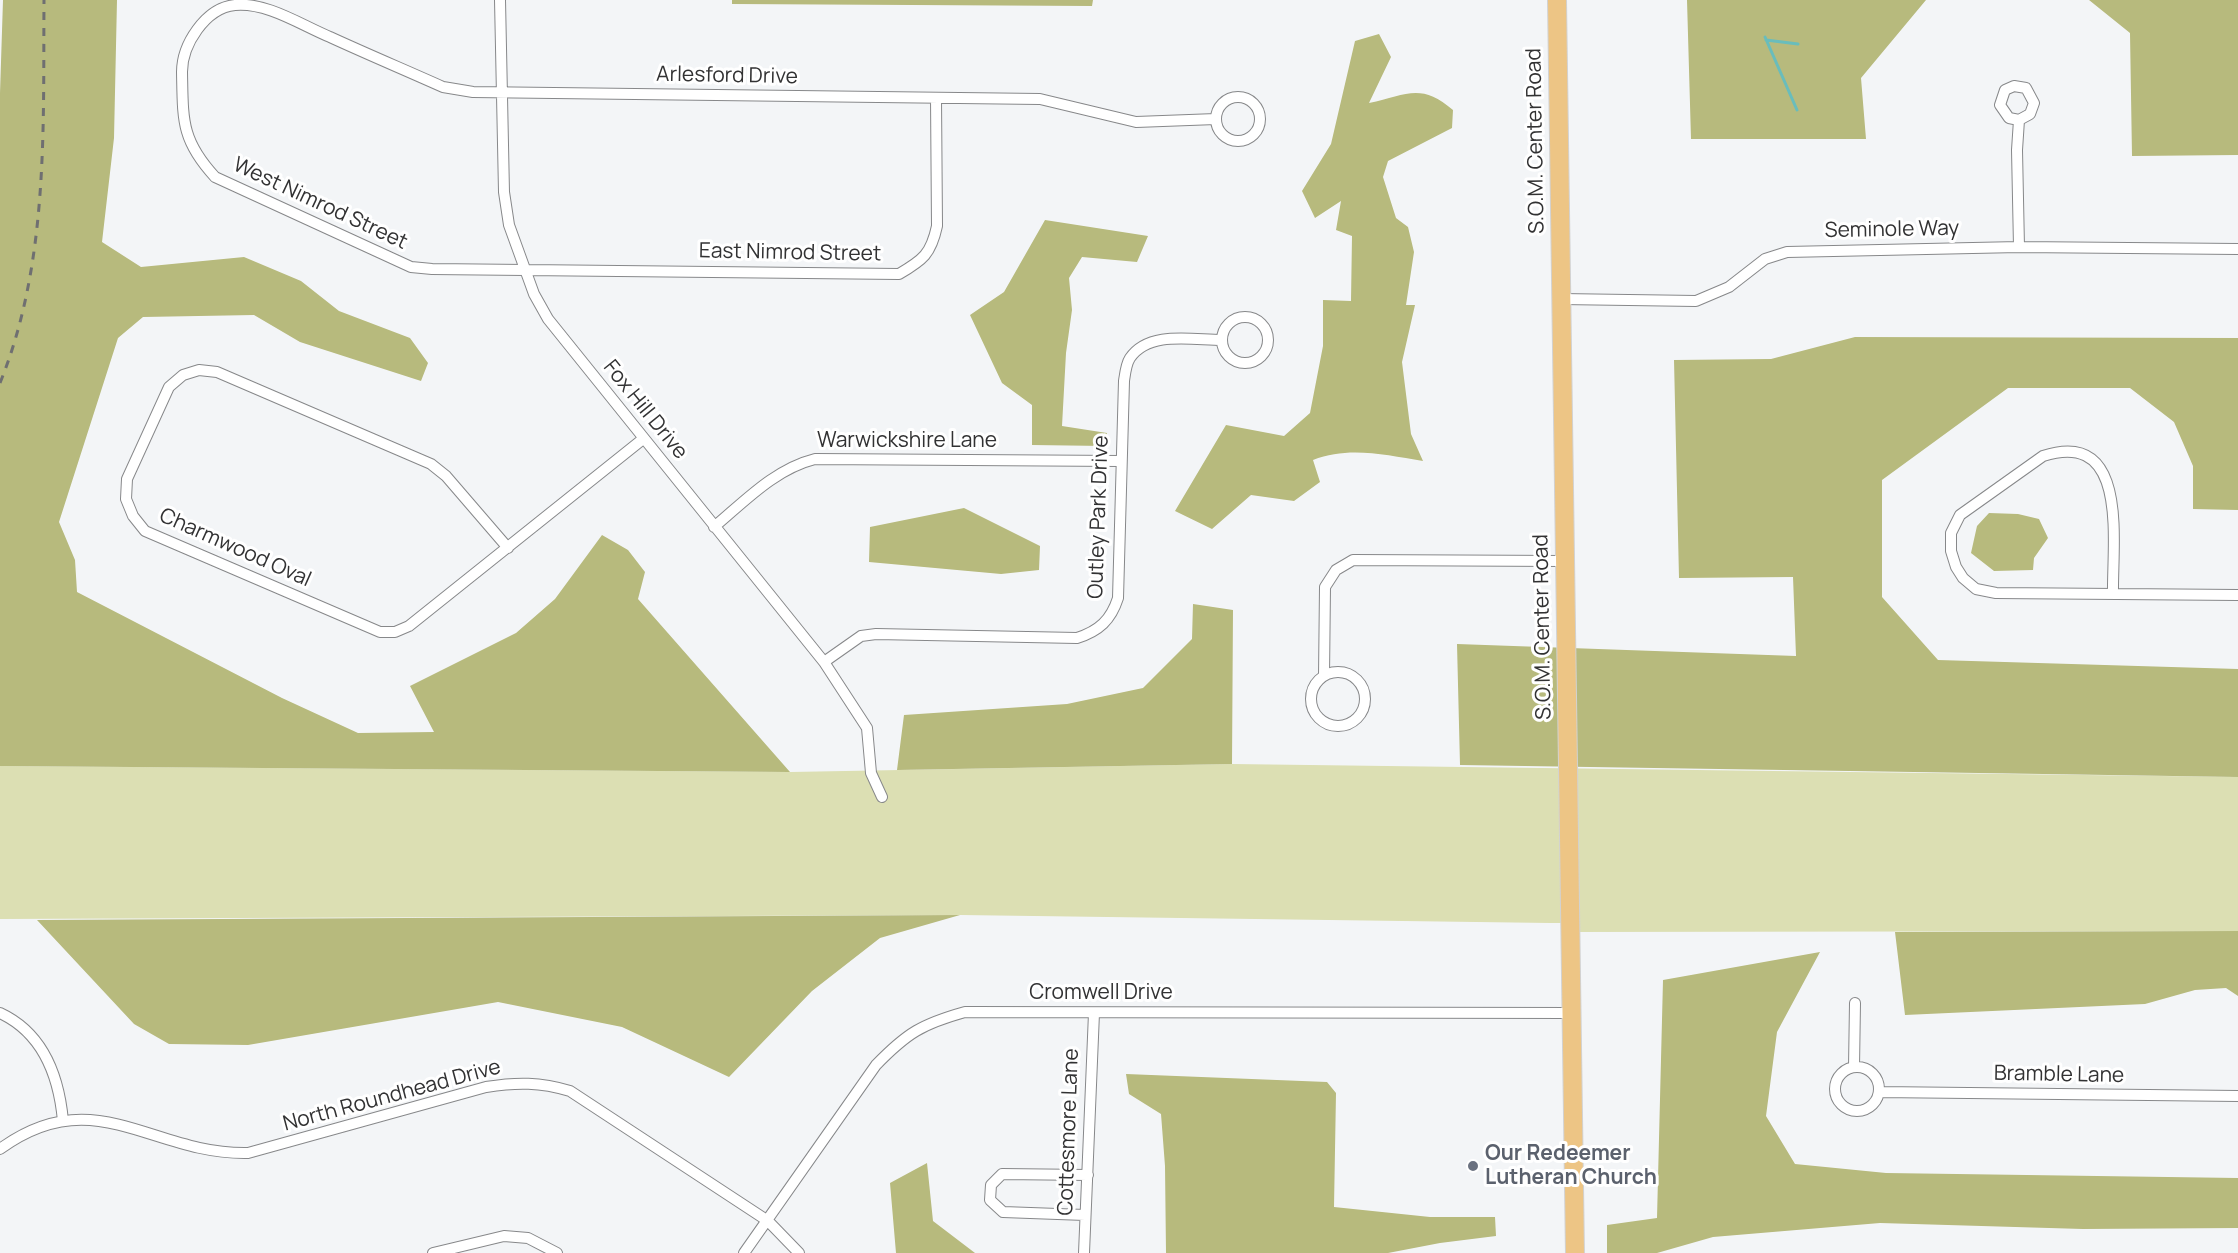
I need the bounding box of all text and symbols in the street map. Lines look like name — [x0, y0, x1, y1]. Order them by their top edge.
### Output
street label: S.O.M. Center Road — [1522, 48, 1550, 234]
street label: Arlesford Drive — [656, 62, 798, 90]
street label: West Nimrod Street — [229, 153, 411, 255]
street label: Seminole Way — [1824, 216, 1960, 244]
street label: East Nimrod Street — [699, 239, 881, 267]
street label: Fox Hill Drive — [597, 355, 693, 465]
street label: Warwickshire Lane — [817, 428, 997, 454]
street label: Outley Park Drive — [1084, 435, 1114, 599]
street label: Charmwood Oval — [155, 503, 315, 593]
street label: S.O.M. Center Road — [1529, 534, 1557, 720]
street label: Cromwell Drive — [1029, 980, 1173, 1006]
street label: Cottesmore Lane — [1053, 1048, 1085, 1216]
street label: North Roundhead Drive — [280, 1055, 504, 1137]
street label: Bramble Lane — [1994, 1061, 2124, 1089]
place label: Our Redeemer Lutheran Church — [1485, 1141, 1657, 1191]
marker: Our Redeemer Lutheran Church — [1466, 1159, 1480, 1173]

